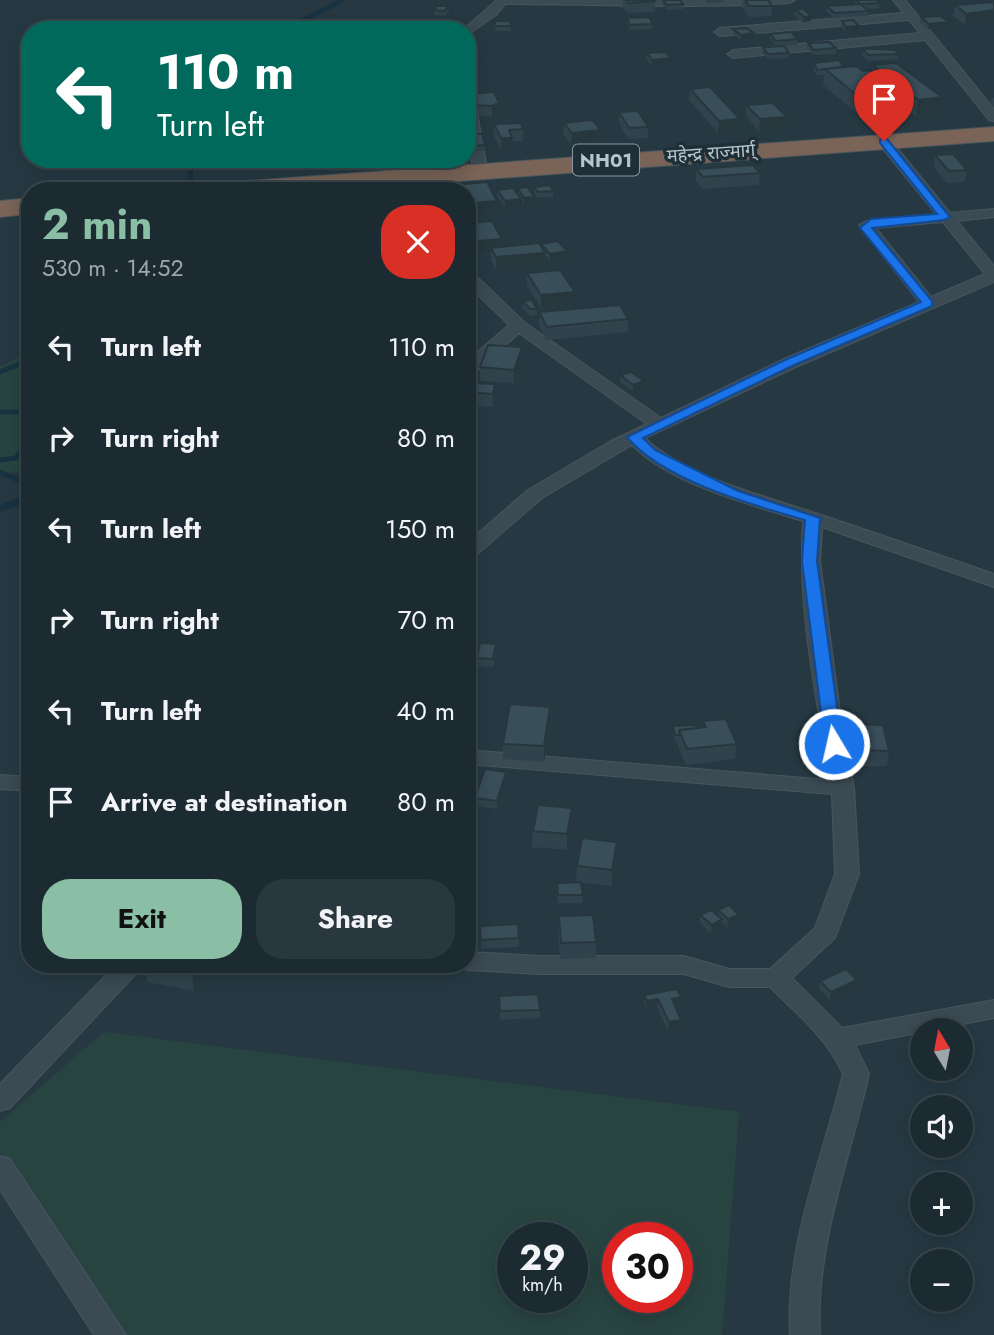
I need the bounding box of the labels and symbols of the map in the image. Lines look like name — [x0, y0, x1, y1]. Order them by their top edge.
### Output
pin — [854, 69, 914, 141]
street label: महेन्द्र राज्मार्ग् — [666, 137, 759, 169]
road number: NH01 — [573, 144, 639, 176]
position arrow — [797, 707, 871, 781]
north arrow — [910, 1018, 973, 1082]
speed limit sign: 30 — [602, 1222, 693, 1313]

